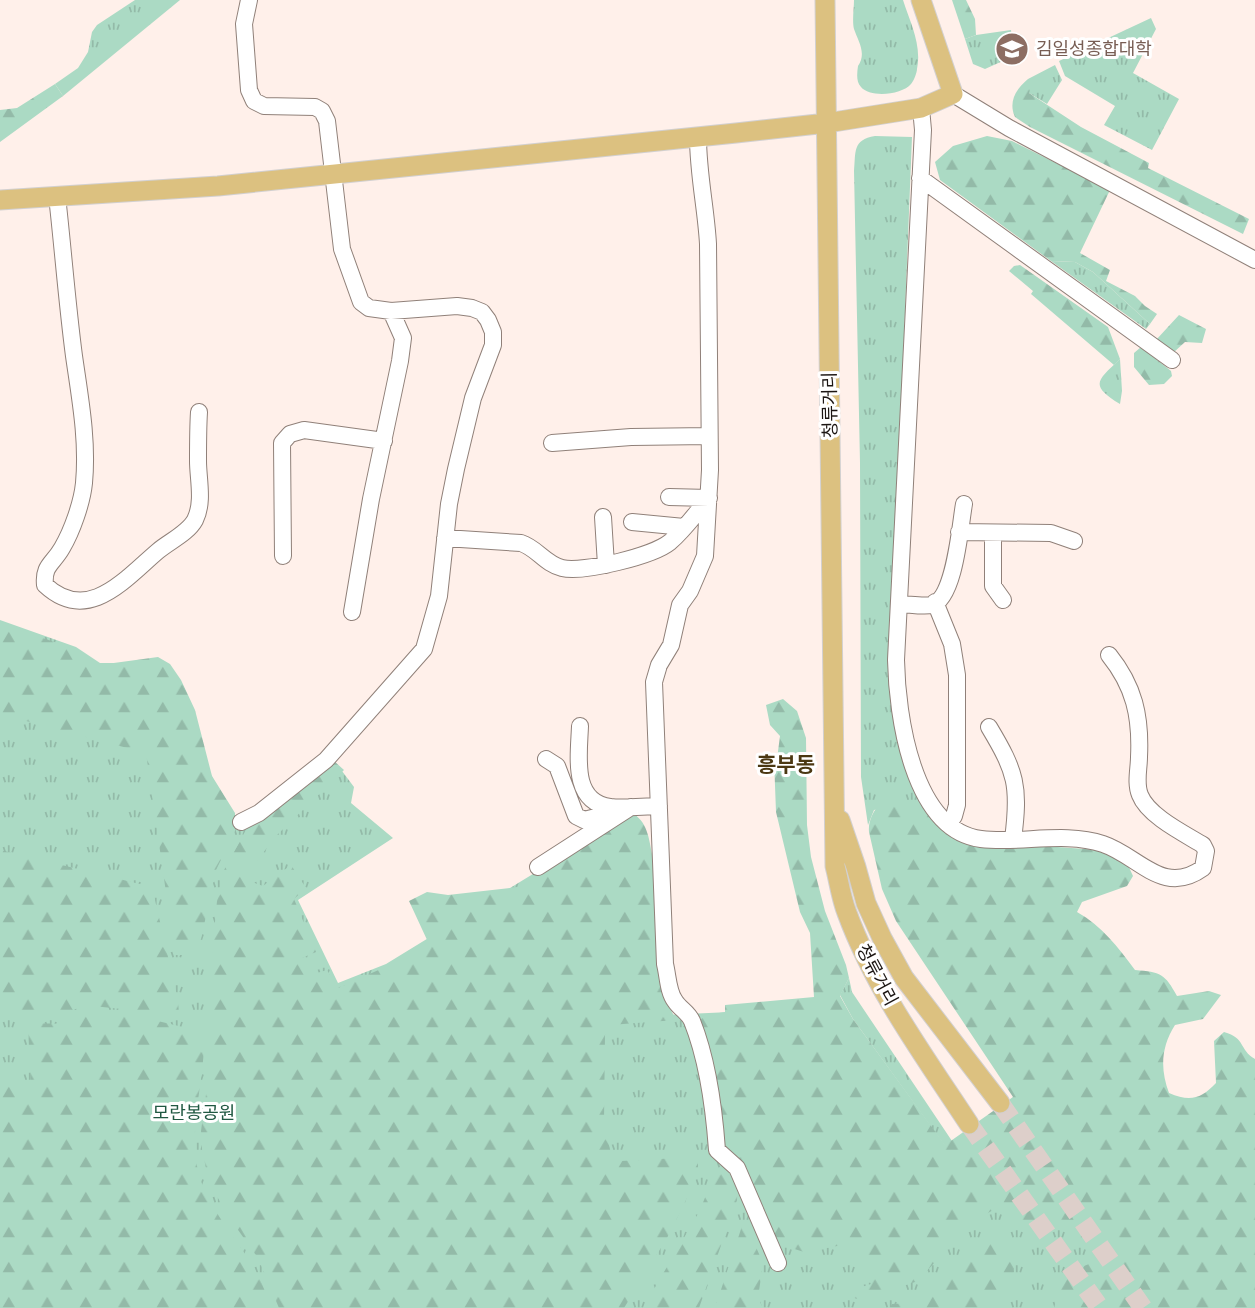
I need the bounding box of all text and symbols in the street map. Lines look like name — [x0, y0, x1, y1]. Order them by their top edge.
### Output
school or university icon: 김일성종합대학 — [993, 30, 1031, 68]
place label: 김일성종합대학 — [1036, 38, 1152, 59]
street label: 청류거리 — [818, 372, 841, 438]
district label: 흥부동 — [757, 752, 815, 777]
street label: 청류거리 — [853, 941, 902, 1009]
park label: 모란봉공원 — [153, 1102, 235, 1123]

